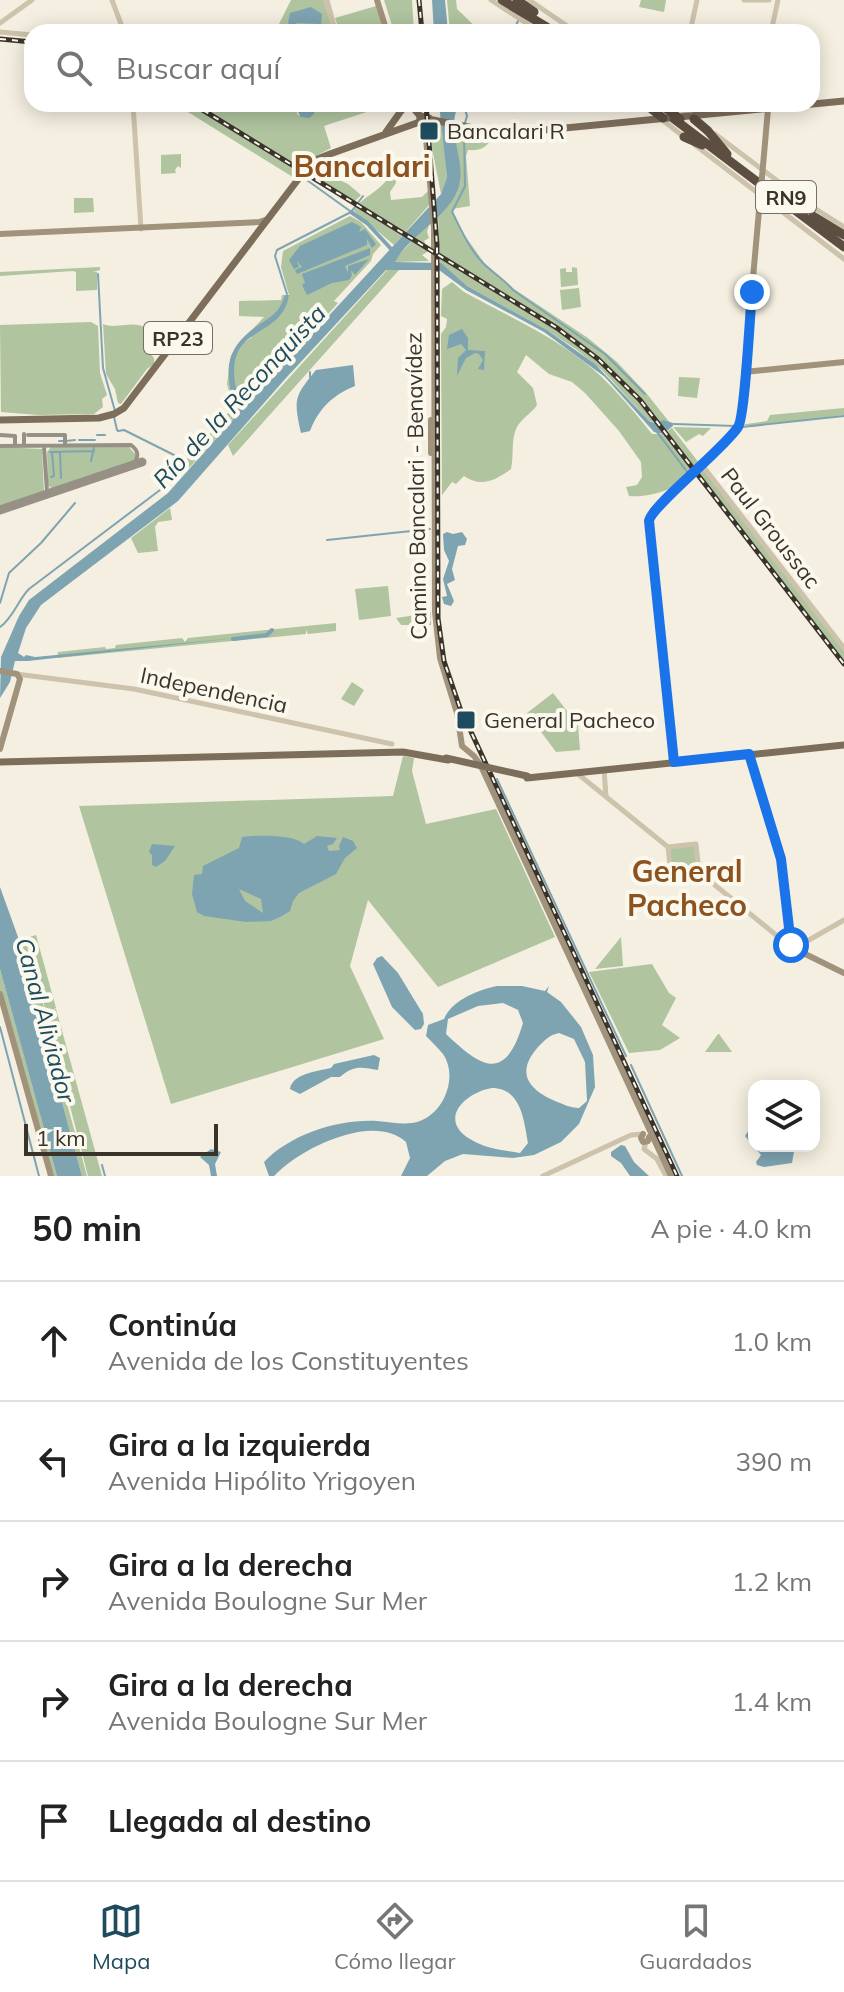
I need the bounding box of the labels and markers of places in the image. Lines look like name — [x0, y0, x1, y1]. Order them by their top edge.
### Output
place label: Bancalari R — [447, 117, 565, 145]
marker: Bancalari R — [418, 120, 440, 142]
place label: General Pacheco — [484, 706, 655, 734]
marker: General Pacheco — [455, 709, 477, 731]

